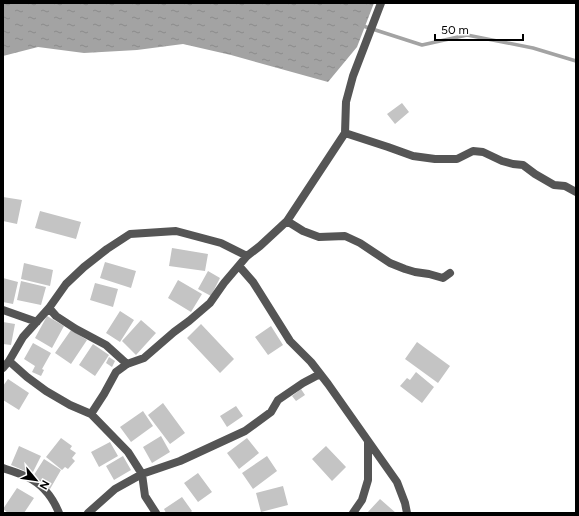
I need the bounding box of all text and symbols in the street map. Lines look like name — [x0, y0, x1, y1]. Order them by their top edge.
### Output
scale bar — [435, 16, 523, 42]
text: 50 m — [441, 23, 469, 37]
north arrow — [16, 460, 56, 500]
text: N — [37, 478, 52, 491]

